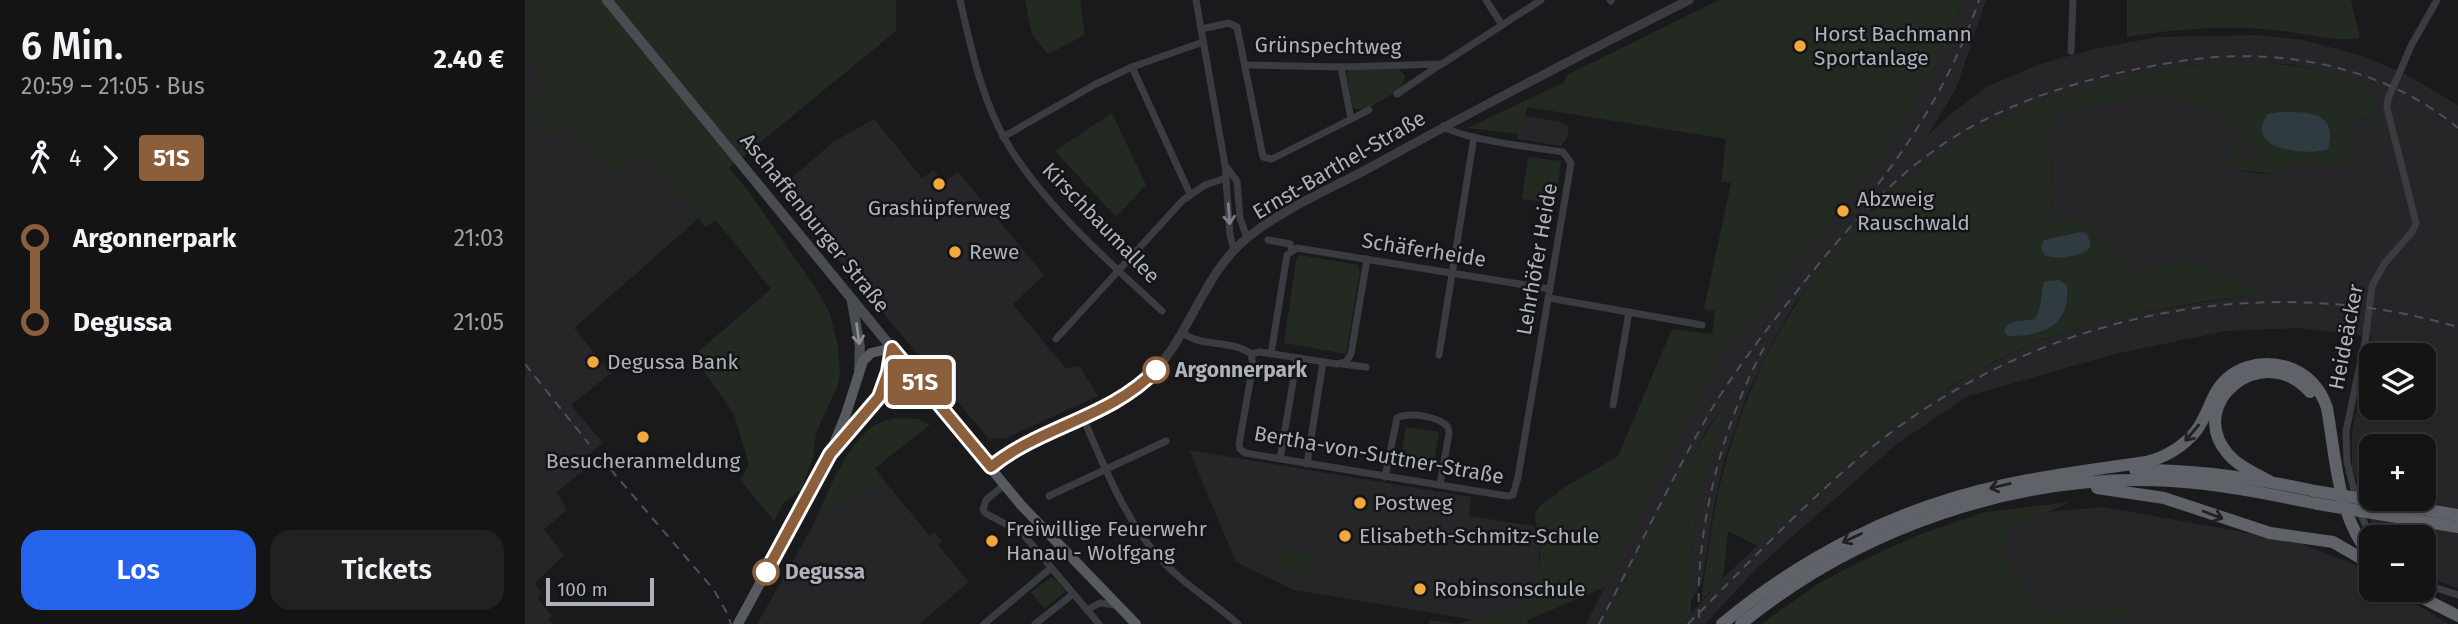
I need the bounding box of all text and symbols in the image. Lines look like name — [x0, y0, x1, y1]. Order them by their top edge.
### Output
place label: Horst Bachmann Sportanlage — [1814, 21, 1972, 71]
text: 6 Min. — [21, 23, 123, 69]
street label: Grünspechtweg — [1254, 32, 1402, 60]
marker: Horst Bachmann Sportanlage — [1792, 38, 1808, 54]
text: 2.40 € — [433, 44, 504, 75]
text: 20:59 – 21:05 · Bus — [21, 72, 205, 100]
street label: Ernst-Barthel-Straße — [1248, 105, 1430, 225]
street label: Aschaffenburger Straße — [735, 128, 895, 318]
icon: walk — [21, 139, 59, 177]
icon: forward — [91, 139, 129, 177]
text: 4 — [69, 144, 81, 172]
text: 51S — [153, 144, 190, 172]
street label: Kirschbaumallee — [1037, 157, 1165, 289]
marker: Grashüpferweg — [931, 176, 947, 192]
street label: Lehrhöfer Heide — [1511, 181, 1563, 337]
place label: Abzweig Rauschwald — [1857, 186, 1970, 236]
place label: Grashüpferweg — [868, 195, 1010, 221]
one-way arrow — [1222, 202, 1235, 225]
marker: Abzweig Rauschwald — [1835, 203, 1851, 219]
text: Argonnerpark — [73, 223, 236, 254]
text: 21:03 — [454, 224, 504, 252]
street label: Schäferheide — [1360, 227, 1488, 273]
place label: Rewe — [969, 239, 1019, 265]
marker: Rewe — [947, 244, 963, 260]
street label: Heideäcker — [2323, 282, 2369, 392]
text: Degussa — [73, 307, 172, 338]
text: 21:05 — [453, 308, 504, 336]
one-way arrow — [852, 323, 865, 345]
map controls — [2359, 343, 2436, 602]
button: layers — [2359, 343, 2436, 420]
place label: Degussa Bank — [607, 349, 739, 375]
marker: Degussa Bank — [585, 354, 601, 370]
marker: Argonnerpark — [1143, 357, 1169, 383]
place label: Argonnerpark — [1174, 357, 1307, 383]
line badge: 51S — [880, 359, 960, 405]
text: 51S — [902, 368, 938, 396]
street label: Bertha-von-Suttner-Straße — [1252, 420, 1506, 490]
one-way arrow — [2184, 424, 2200, 442]
marker: Besucheranmeldung — [635, 429, 651, 445]
button: + — [2359, 434, 2436, 511]
place label: Besucheranmeldung — [546, 448, 740, 474]
one-way arrow — [1989, 480, 2012, 493]
place label: Postweg — [1374, 490, 1453, 516]
marker: Postweg — [1352, 495, 1368, 511]
one-way arrow — [2202, 509, 2224, 522]
place label: Freiwillige Feuerwehr Hanau - Wolfgang — [1006, 516, 1207, 566]
place label: Elisabeth-Schmitz-Schule — [1359, 523, 1599, 549]
button: − — [2359, 525, 2436, 602]
marker: Elisabeth-Schmitz-Schule — [1337, 528, 1353, 544]
button: Los — [21, 530, 256, 610]
button: Tickets — [270, 530, 504, 610]
one-way arrow — [1842, 532, 1863, 545]
marker: Freiwillige Feuerwehr Hanau - Wolfgang — [984, 533, 1000, 549]
marker: Degussa — [753, 559, 779, 585]
place label: Degussa — [785, 559, 865, 585]
scale bar — [546, 575, 655, 607]
place label: Robinsonschule — [1434, 576, 1586, 602]
text: 100 m — [557, 578, 608, 601]
marker: Robinsonschule — [1412, 581, 1428, 597]

